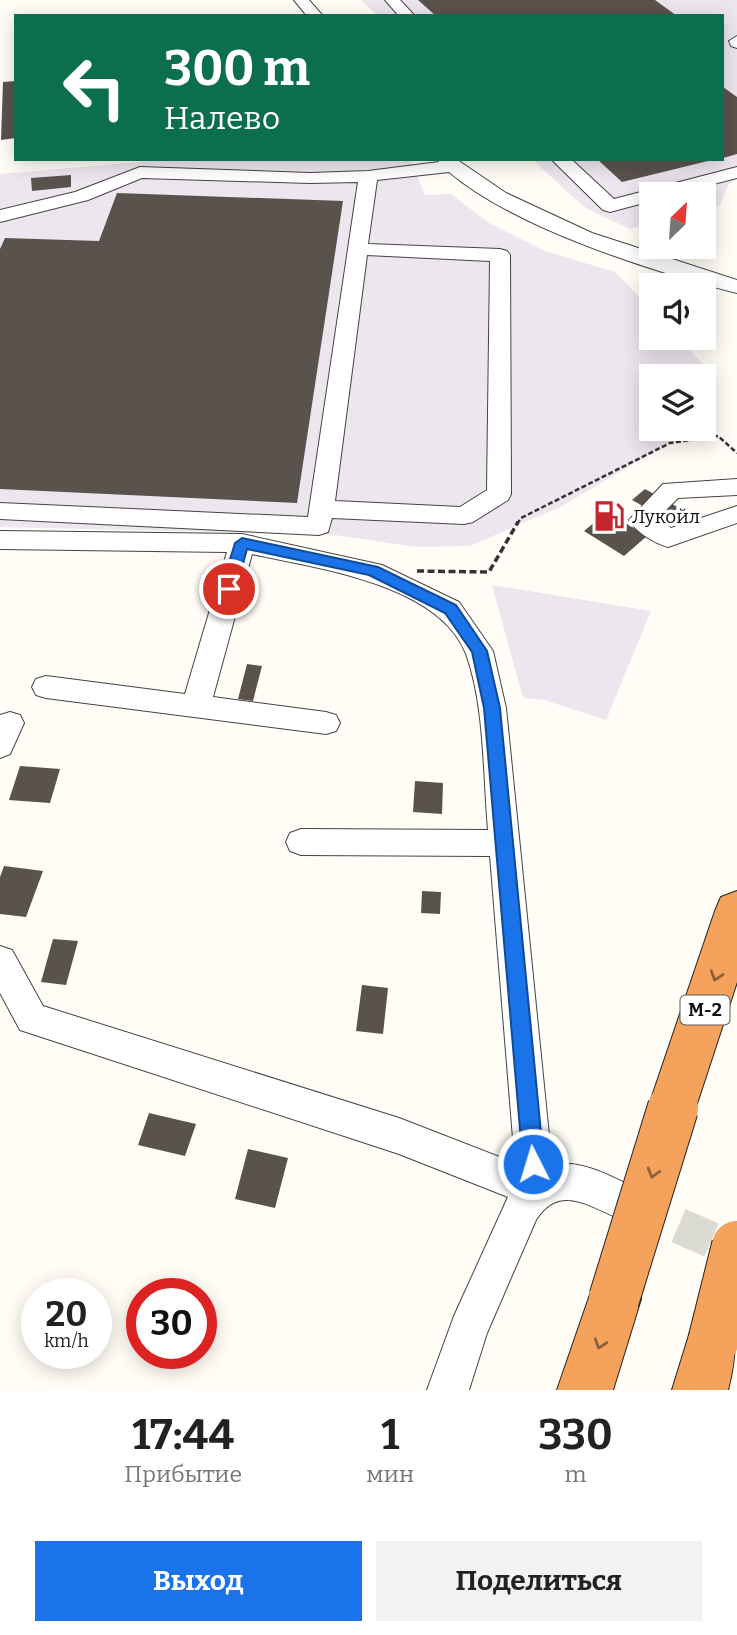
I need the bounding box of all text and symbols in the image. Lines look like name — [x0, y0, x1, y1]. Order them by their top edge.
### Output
text: 300 m — [164, 39, 310, 98]
icon: left — [49, 42, 140, 133]
text: Налево — [164, 99, 280, 137]
north arrow — [639, 182, 716, 259]
map controls — [639, 182, 716, 441]
button: sound — [639, 273, 716, 350]
button: layers — [639, 364, 716, 441]
fuel station icon: Лукойл — [592, 499, 626, 533]
place label: Лукойл — [632, 505, 700, 528]
pin — [199, 559, 259, 619]
icon: arrive — [210, 570, 248, 608]
one-way arrow — [710, 969, 724, 982]
road number: М-2 — [680, 995, 730, 1024]
position arrow — [496, 1127, 570, 1201]
one-way arrow — [647, 1167, 662, 1179]
speed limit sign: 30 — [126, 1278, 217, 1369]
text: 20 — [46, 1293, 87, 1335]
text: km/h — [44, 1330, 89, 1352]
one-way arrow — [594, 1338, 608, 1350]
text: 17:44 — [132, 1410, 234, 1460]
text: 1 — [381, 1410, 399, 1460]
text: 330 — [538, 1410, 613, 1460]
text: Прибытие — [124, 1460, 242, 1488]
text: мин — [366, 1460, 414, 1488]
text: m — [565, 1460, 587, 1488]
button: Выход — [35, 1541, 362, 1621]
button: Поделиться — [376, 1541, 702, 1621]

